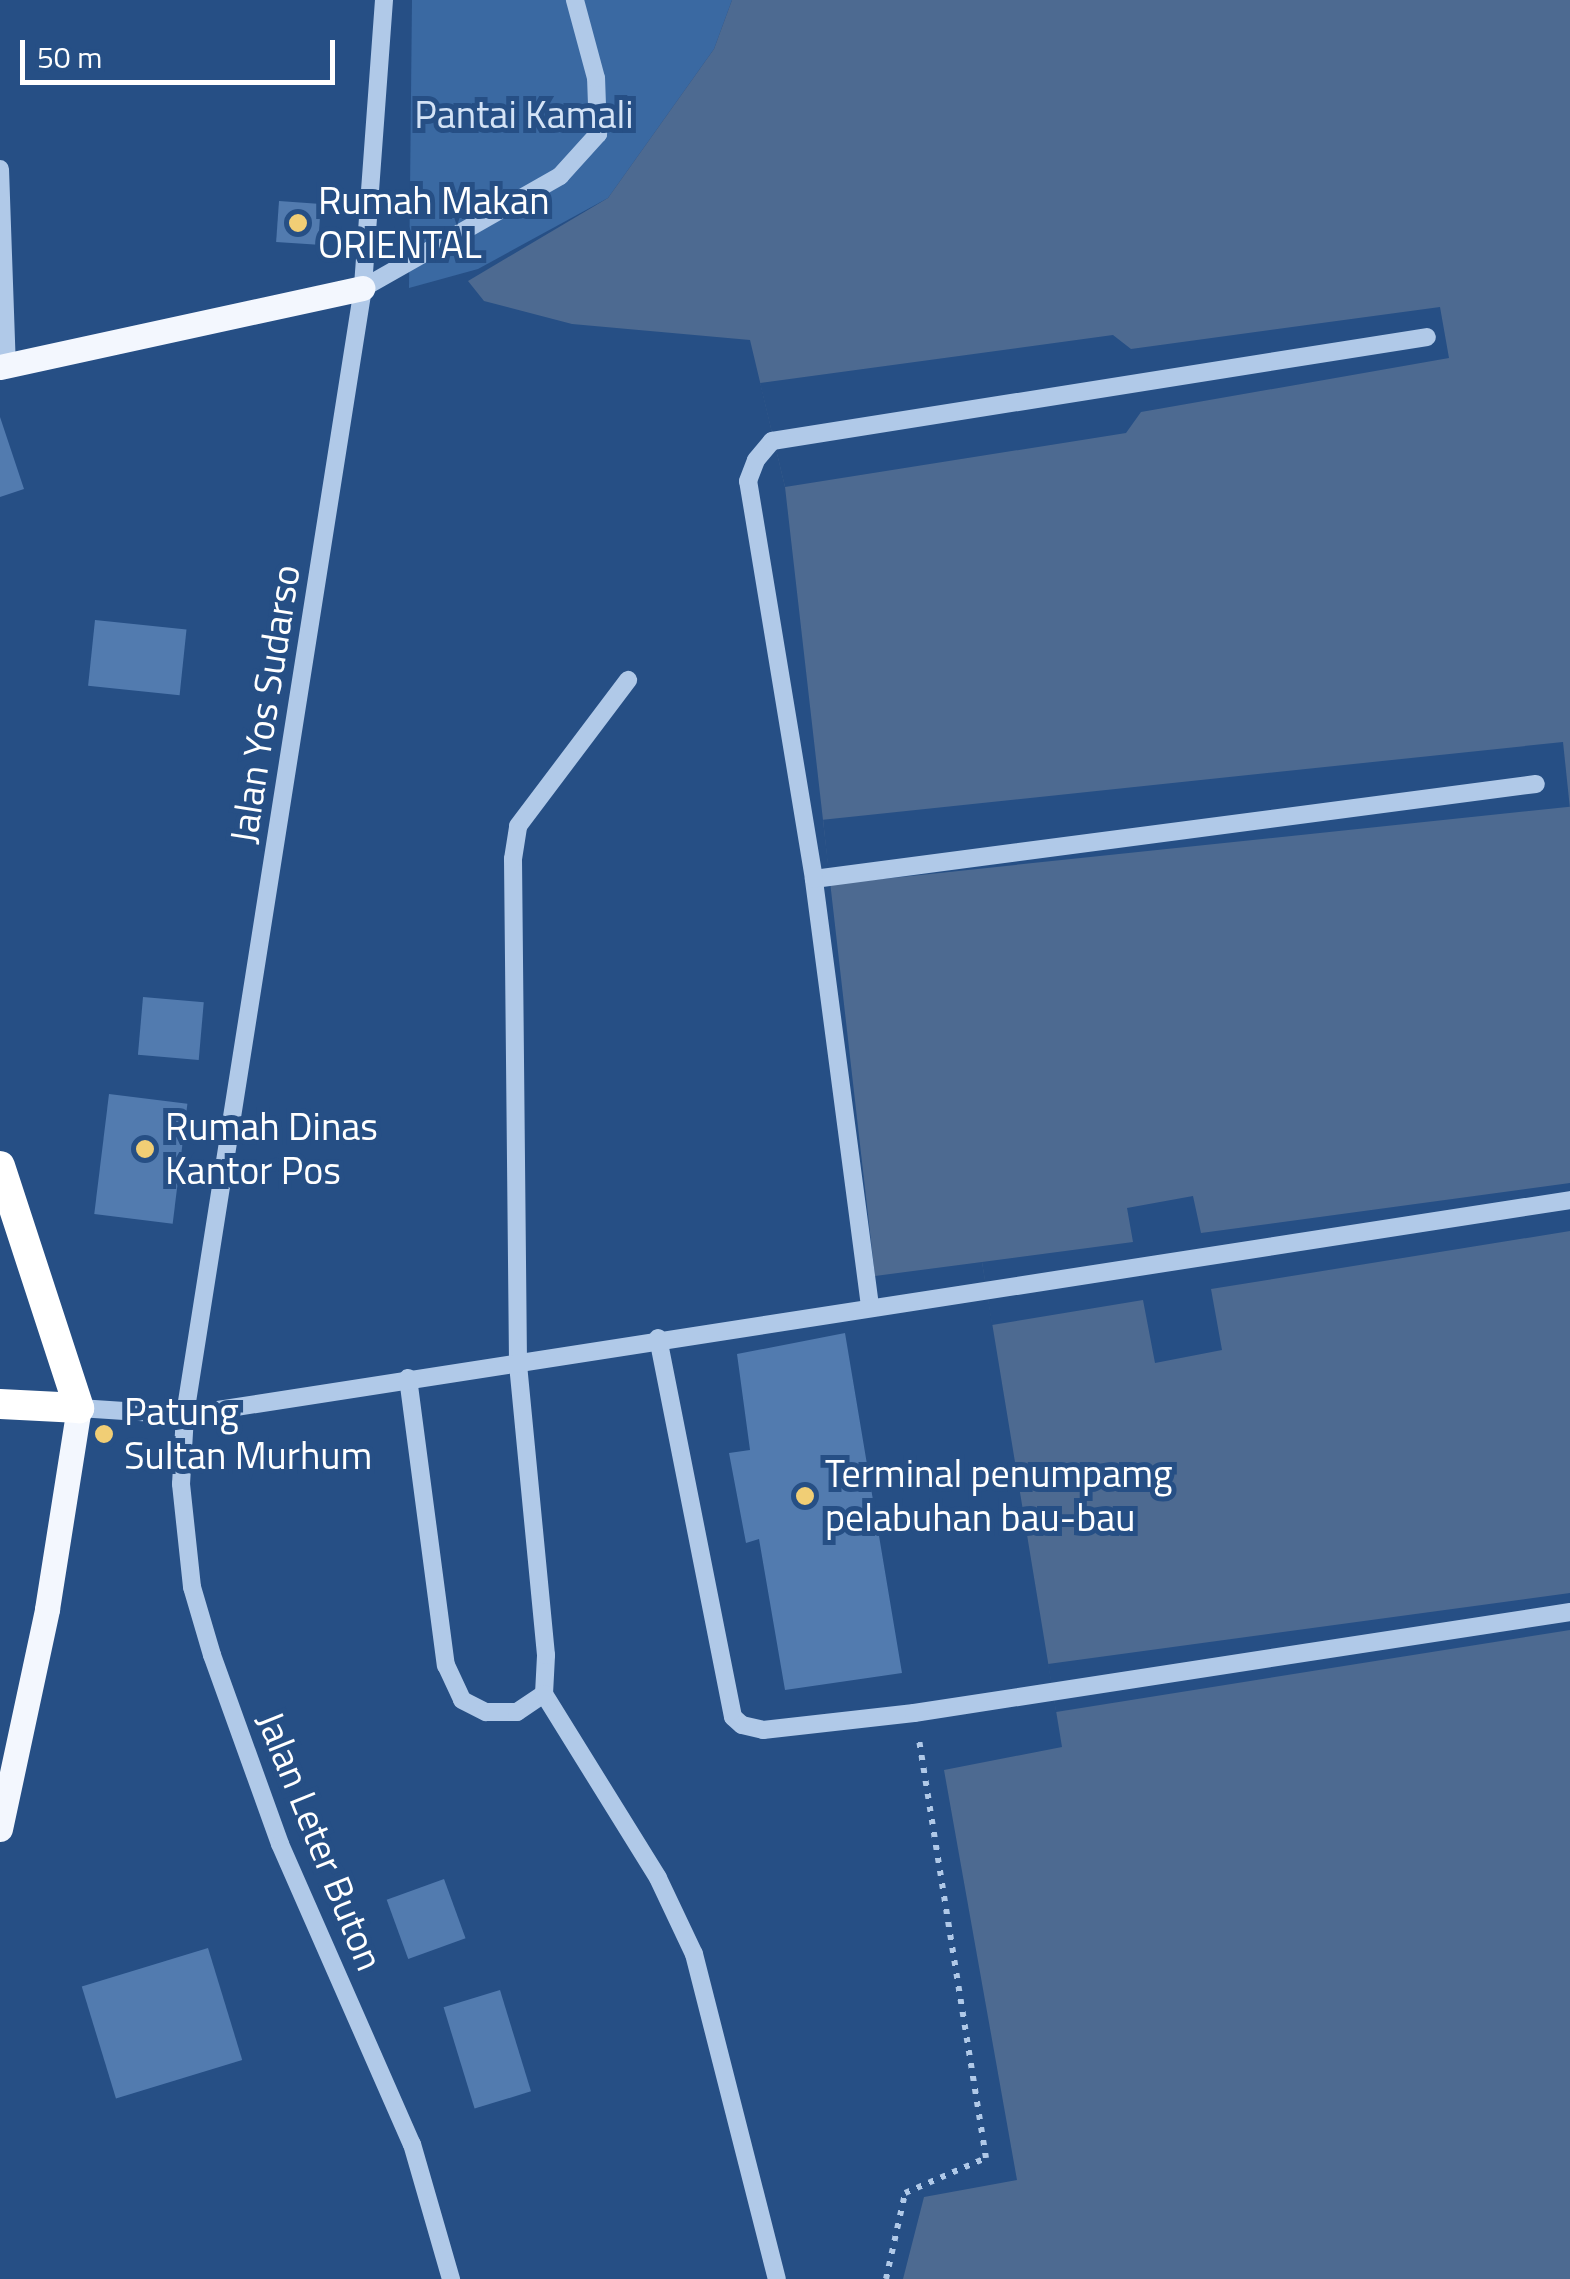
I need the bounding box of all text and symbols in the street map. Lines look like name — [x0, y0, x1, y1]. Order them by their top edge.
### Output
scale bar — [25, 20, 340, 82]
text: 50 m — [37, 34, 102, 80]
park label: Pantai Kamali — [414, 92, 634, 138]
place label: Rumah Makan ORIENTAL — [318, 178, 550, 268]
marker: Rumah Makan ORIENTAL — [287, 212, 309, 234]
street label: Jalan Yos Sudarso — [220, 562, 310, 846]
place label: Rumah Dinas Kantor Pos — [165, 1104, 378, 1194]
marker: Rumah Dinas Kantor Pos — [134, 1138, 156, 1160]
place label: Patung Sultan Murhum — [124, 1389, 372, 1478]
marker: Patung Sultan Murhum — [93, 1423, 115, 1445]
place label: Terminal penumpamg pelabuhan bau-bau — [825, 1451, 1172, 1540]
marker: Terminal penumpamg pelabuhan bau-bau — [794, 1485, 816, 1507]
street label: Jalan Leter Buton — [247, 1705, 393, 1977]

